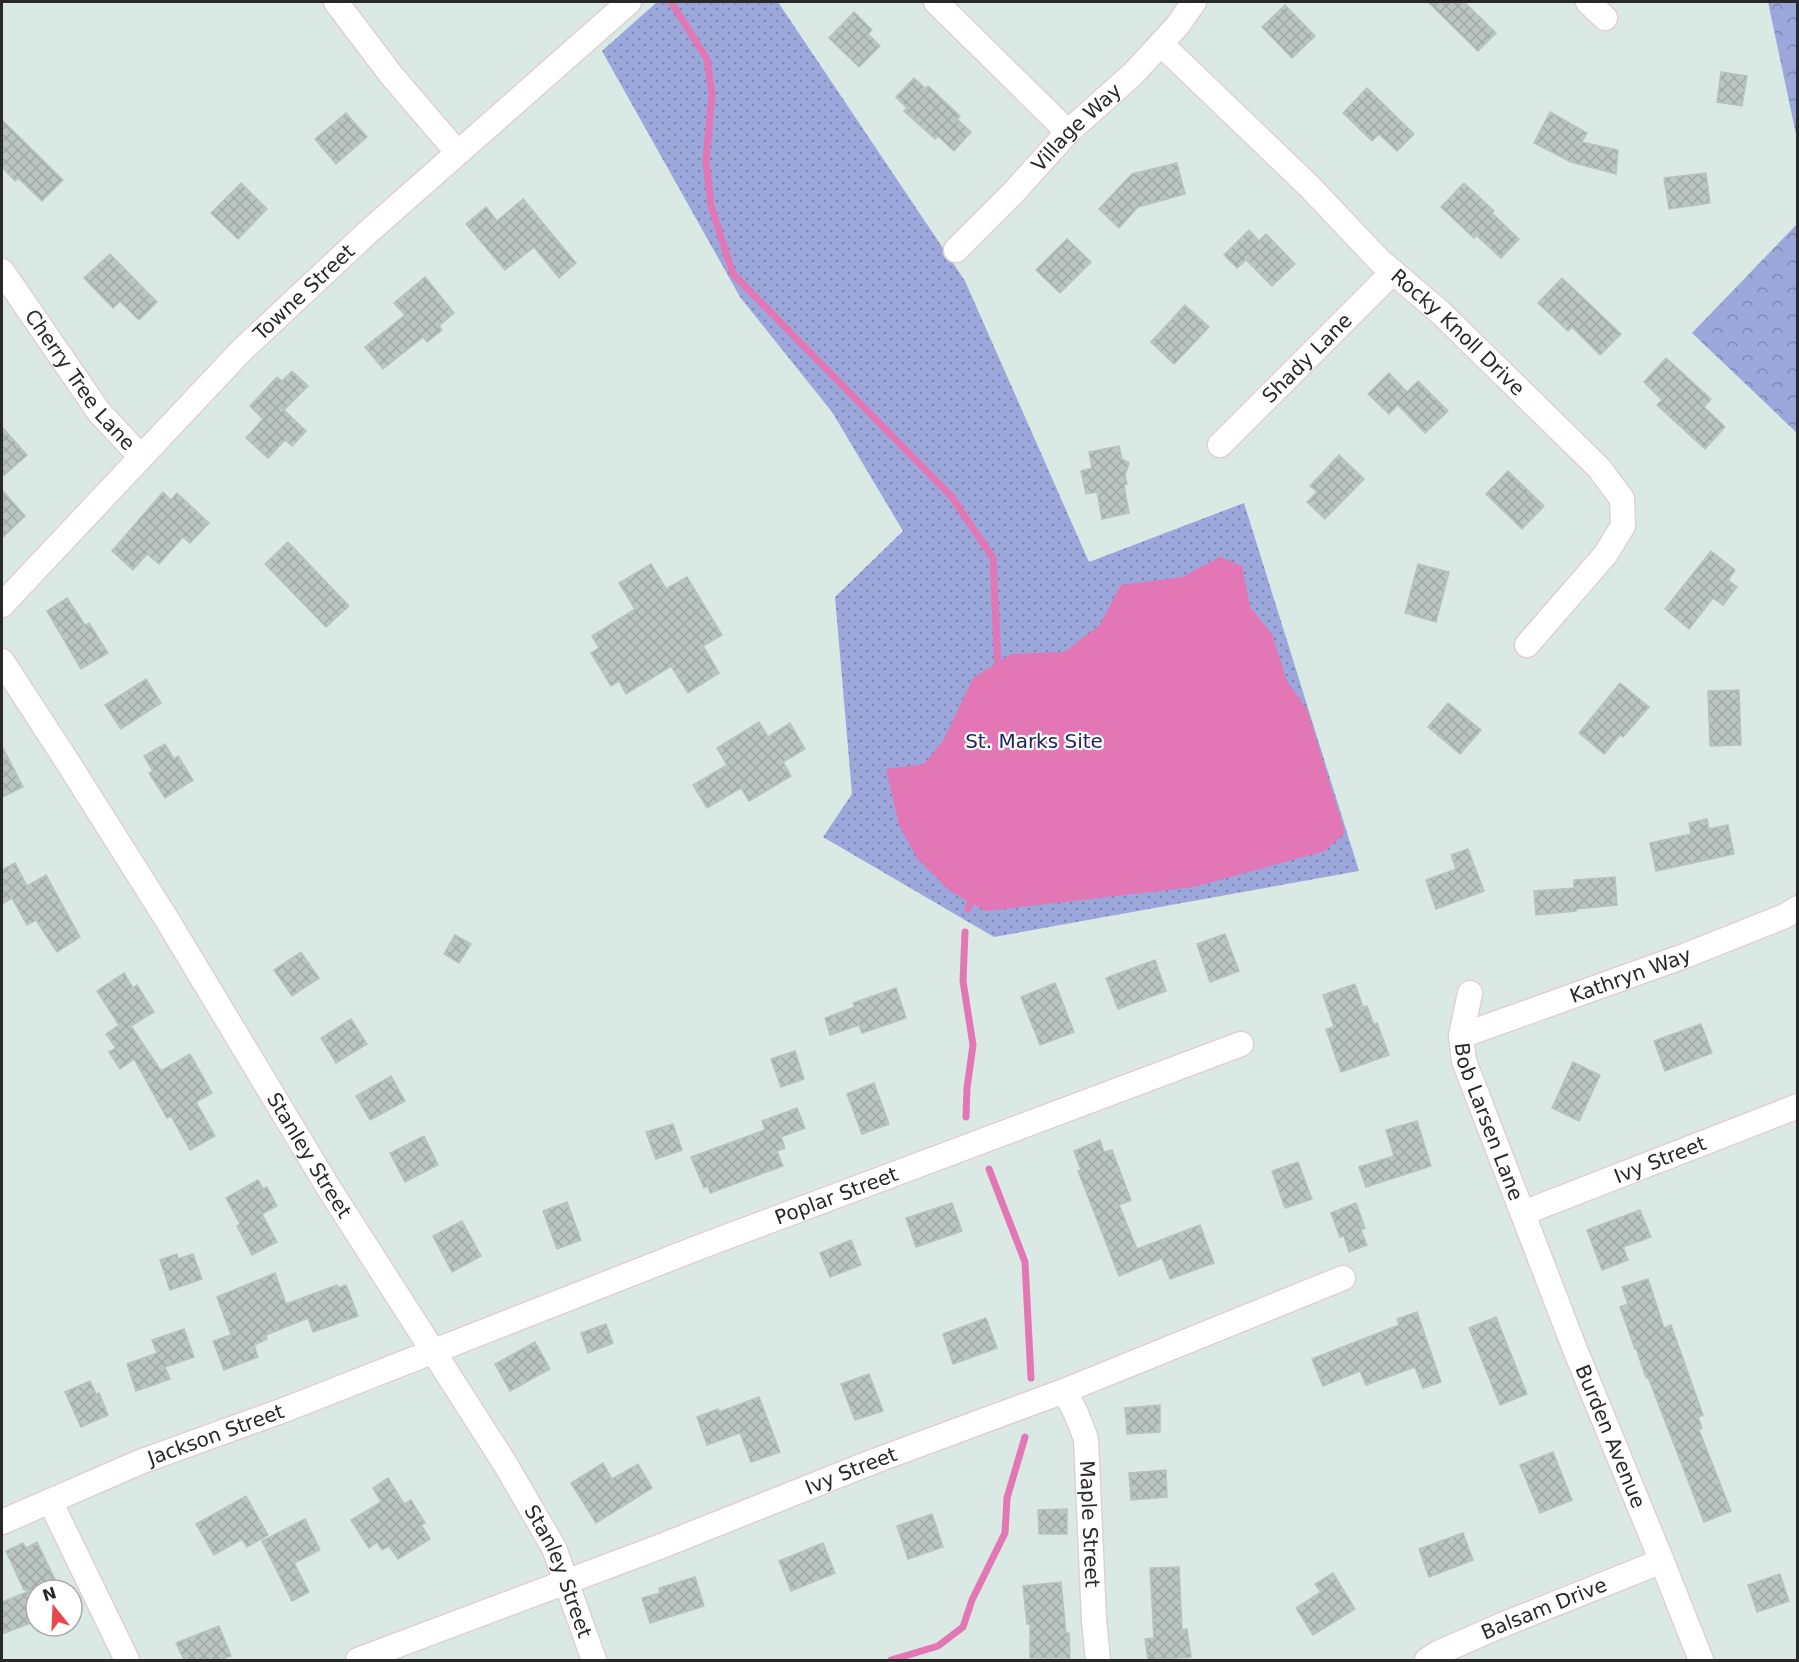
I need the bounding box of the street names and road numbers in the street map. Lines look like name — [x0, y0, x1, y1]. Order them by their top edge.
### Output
street label: Village Way — [1026, 78, 1126, 176]
street label: Towne Street — [248, 239, 360, 346]
street label: Rocky Knoll Drive — [1386, 264, 1530, 400]
street label: Cherry Tree Lane — [20, 305, 140, 455]
street label: Shady Lane — [1257, 308, 1357, 408]
street label: Kathryn Way — [1566, 942, 1695, 1008]
street label: Bob Larsen Lane — [1450, 1041, 1528, 1204]
street label: Stanley Street — [262, 1088, 357, 1222]
street label: Ivy Street — [1611, 1131, 1710, 1188]
street label: Poplar Street — [771, 1162, 901, 1230]
street label: Burden Avenue — [1570, 1361, 1651, 1511]
street label: Jackson Street — [142, 1399, 287, 1471]
street label: Ivy Street — [801, 1442, 900, 1500]
street label: Maple Street — [1075, 1460, 1105, 1588]
street label: Stanley Street — [519, 1500, 597, 1641]
street label: Balsam Drive — [1477, 1572, 1610, 1645]

